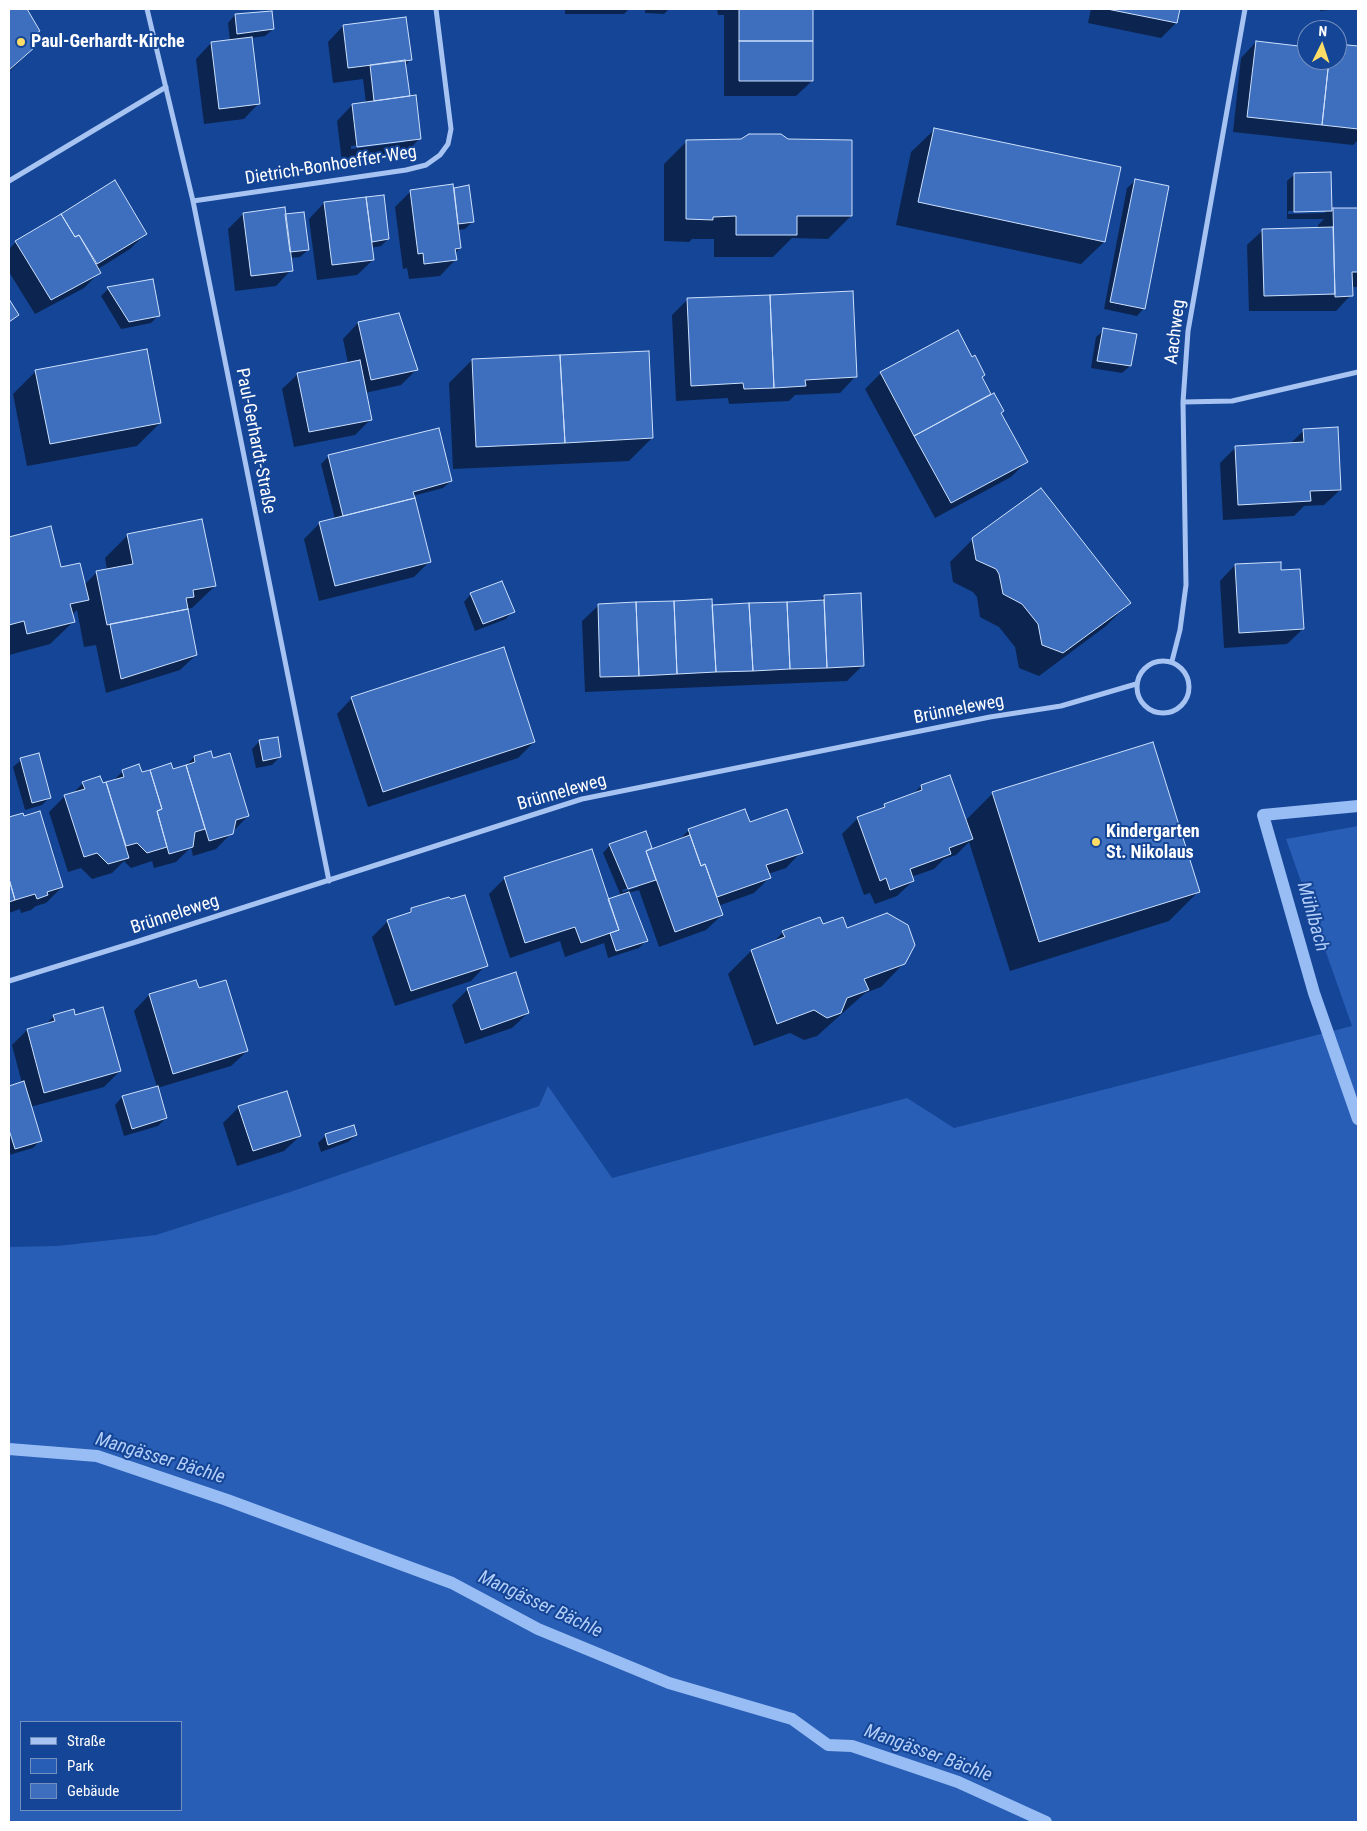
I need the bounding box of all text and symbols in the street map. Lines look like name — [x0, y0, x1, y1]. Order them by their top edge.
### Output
north arrow — [1297, 20, 1347, 70]
text: N — [1318, 23, 1328, 39]
place label: Paul-Gerhardt-Kirche — [31, 31, 185, 53]
marker: Paul-Gerhardt-Kirche — [15, 36, 27, 48]
street label: Dietrich-Bonhoeffer-Weg — [244, 142, 418, 190]
street label: Aachweg — [1161, 298, 1191, 366]
street label: Paul-Gerhardt-Straße — [230, 366, 280, 516]
street label: Brünneleweg — [912, 691, 1006, 729]
street label: Brünneleweg — [515, 770, 609, 816]
place label: Kindergarten St. Nikolaus — [1106, 821, 1200, 864]
marker: Kindergarten St. Nikolaus — [1090, 836, 1102, 848]
water label: Mühlbach — [1291, 880, 1333, 954]
street label: Brünneleweg — [128, 891, 222, 939]
water label: Mangässer Bächle — [93, 1428, 227, 1490]
water label: Mangässer Bächle — [474, 1566, 606, 1644]
water label: Mangässer Bächle — [861, 1720, 995, 1788]
legend — [20, 1721, 182, 1811]
text: Straße — [67, 1732, 106, 1750]
text: Park — [67, 1757, 94, 1775]
text: Gebäude — [67, 1782, 119, 1800]

